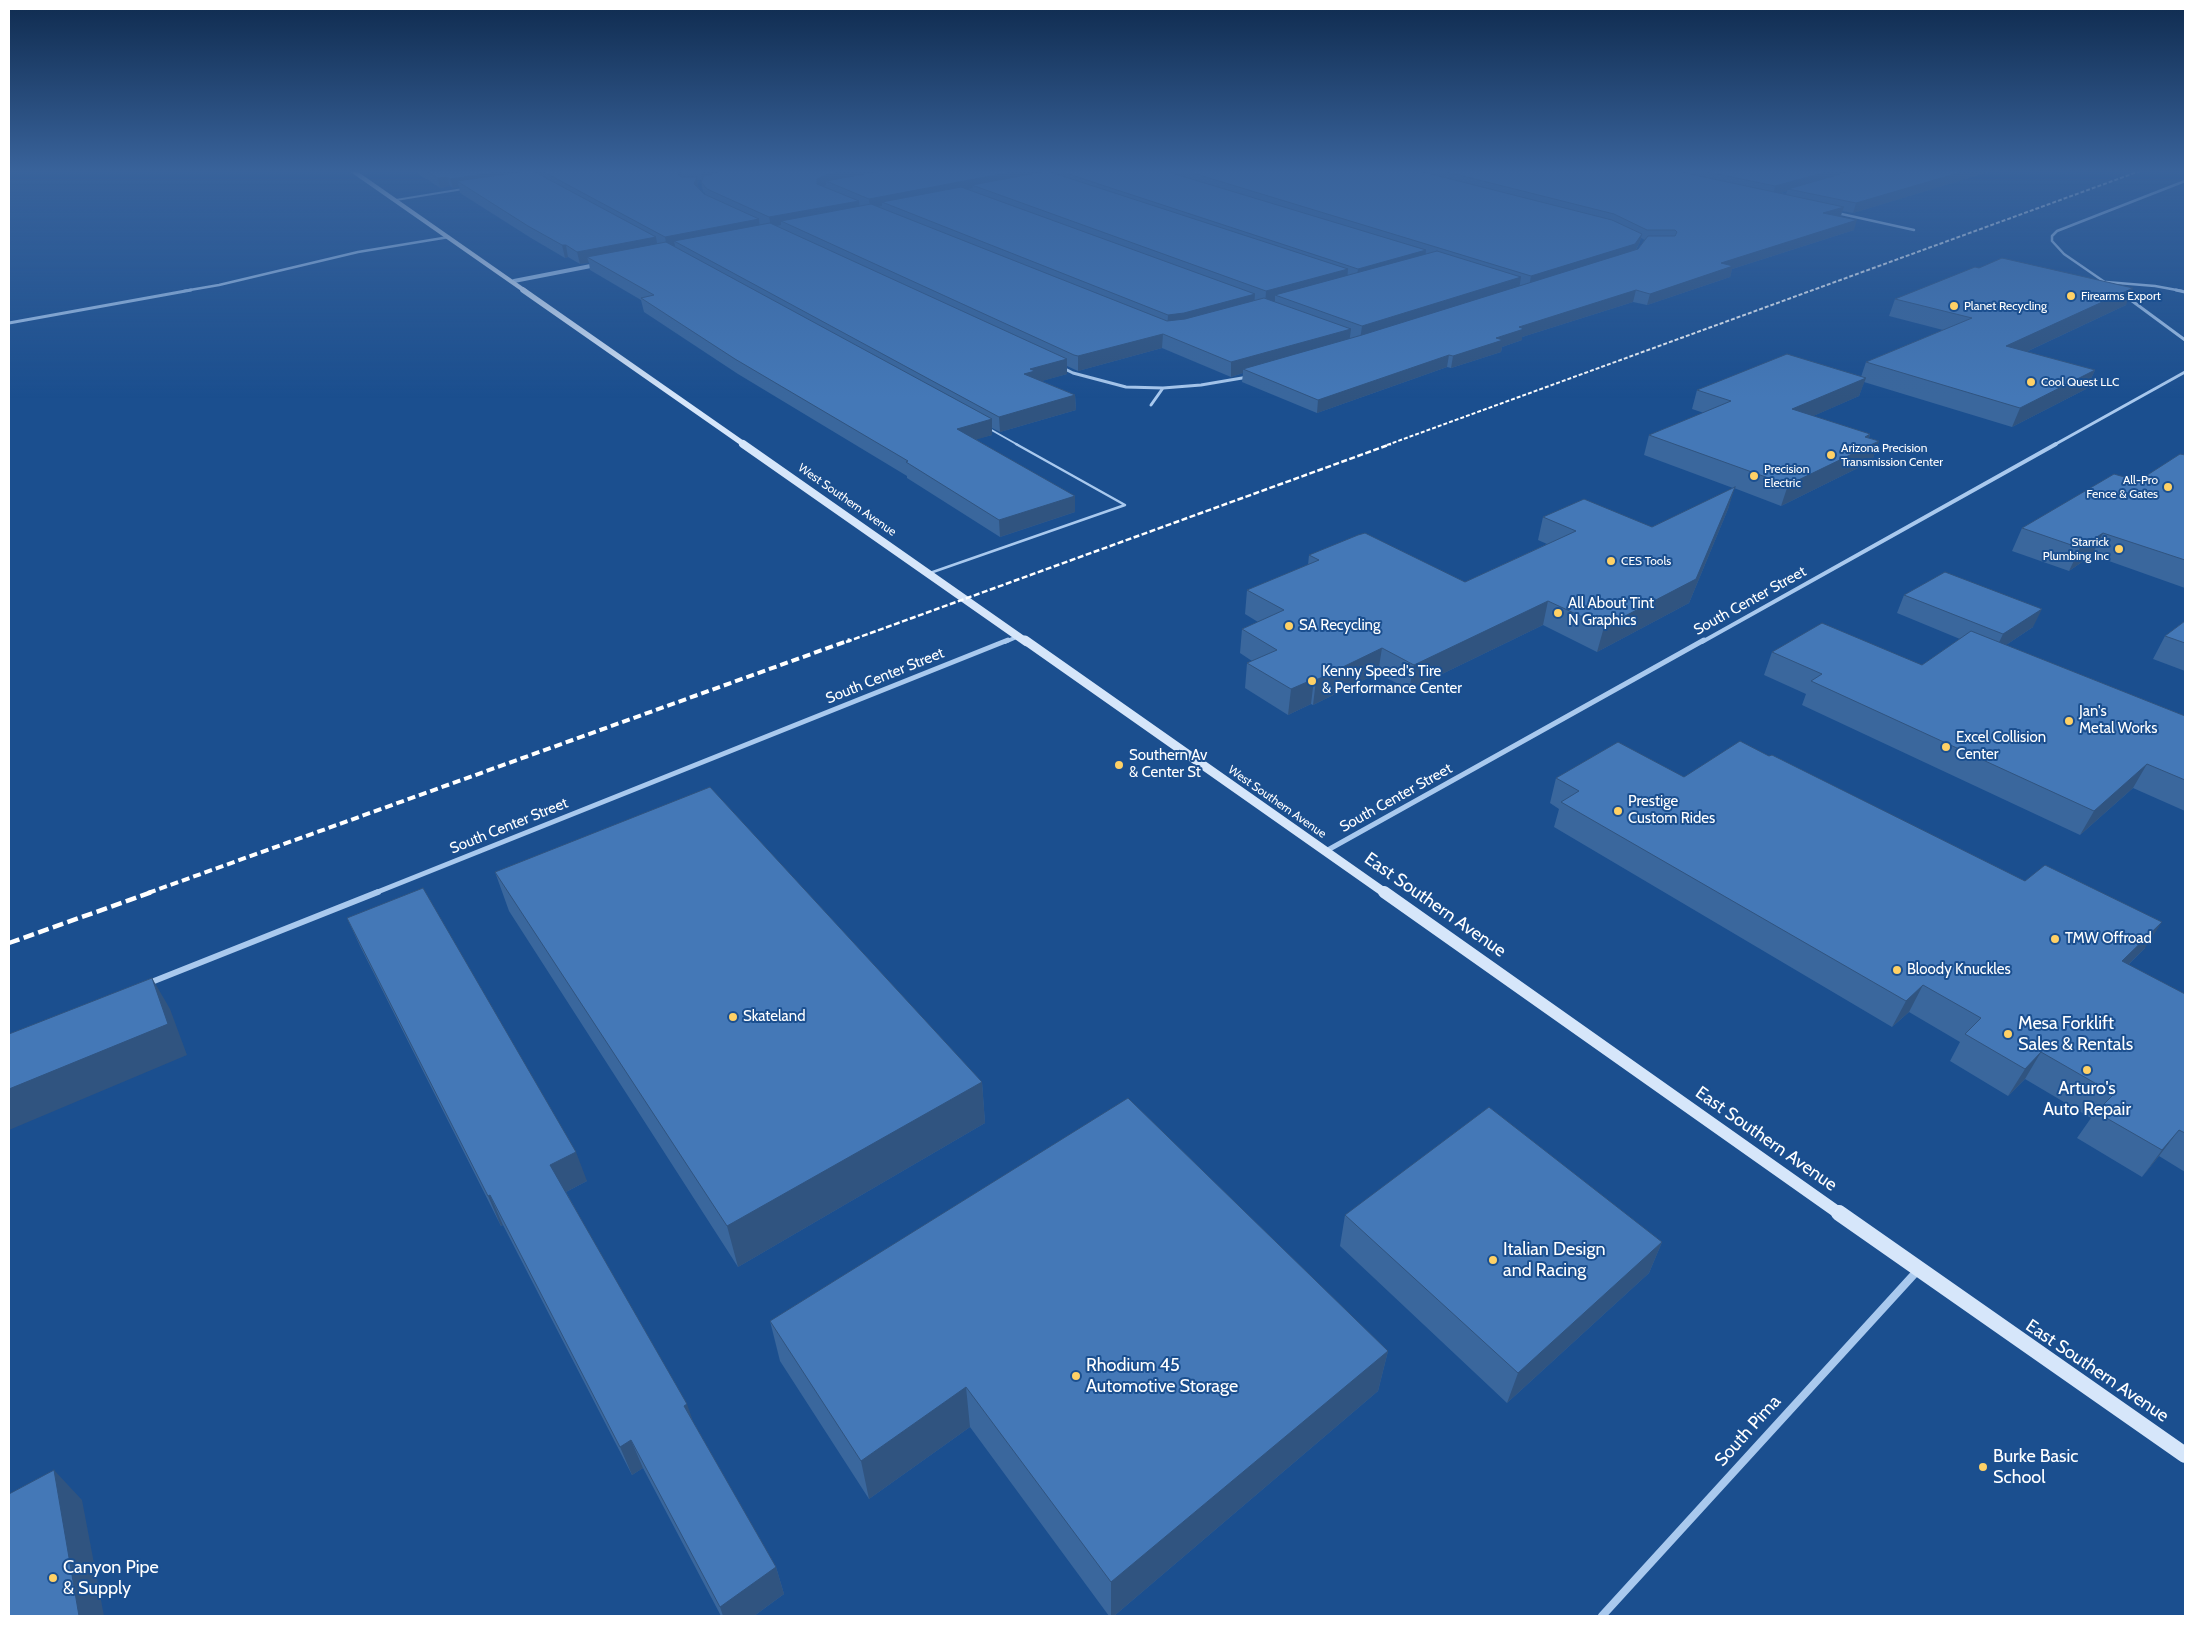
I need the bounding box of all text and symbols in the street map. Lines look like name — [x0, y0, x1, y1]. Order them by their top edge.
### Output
place label: Firearms Export — [2081, 289, 2161, 303]
marker: Firearms Export — [2065, 290, 2077, 302]
place label: Planet Recycling — [1964, 299, 2047, 313]
marker: Planet Recycling — [1948, 300, 1960, 312]
place label: Cool Quest LLC — [2041, 375, 2119, 389]
marker: Cool Quest LLC — [2025, 376, 2037, 388]
place label: Arizona Precision Transmission Center — [1841, 441, 1943, 469]
marker: Arizona Precision Transmission Center — [1825, 449, 1837, 461]
street label: West Southern Avenue — [795, 461, 899, 539]
place label: Precision Electric — [1764, 462, 1809, 490]
marker: Precision Electric — [1748, 470, 1760, 482]
place label: All-Pro Fence & Gates — [2086, 473, 2158, 501]
marker: All-Pro Fence & Gates — [2162, 481, 2174, 493]
place label: Starrick Plumbing Inc — [2043, 535, 2109, 563]
marker: Starrick Plumbing Inc — [2113, 543, 2125, 555]
place label: CES Tools — [1621, 554, 1671, 568]
marker: CES Tools — [1605, 555, 1617, 567]
street label: South Center Street — [1691, 563, 1809, 639]
place label: All About Tint N Graphics — [1568, 595, 1654, 630]
marker: All About Tint N Graphics — [1552, 607, 1564, 619]
place label: SA Recycling — [1299, 617, 1380, 635]
marker: SA Recycling — [1283, 620, 1295, 632]
street label: South Center Street — [823, 644, 947, 708]
place label: Kenny Speed's Tire & Performance Center — [1322, 663, 1462, 698]
marker: Kenny Speed's Tire & Performance Center — [1306, 675, 1318, 687]
place label: Jan's Metal Works — [2079, 703, 2157, 738]
marker: Jan's Metal Works — [2063, 715, 2075, 727]
place label: Excel Collision Center — [1956, 729, 2046, 764]
marker: Excel Collision Center — [1940, 741, 1952, 753]
place label: Southern Av & Center St — [1129, 747, 1207, 782]
marker: Southern Av & Center St — [1113, 759, 1125, 771]
street label: South Center Street — [1337, 760, 1455, 836]
street label: West Southern Avenue — [1225, 763, 1329, 841]
place label: Prestige Custom Rides — [1628, 793, 1715, 828]
street label: South Center Street — [447, 794, 571, 858]
marker: Prestige Custom Rides — [1612, 805, 1624, 817]
street label: East Southern Avenue — [1360, 848, 1510, 962]
place label: TMW Offroad — [2065, 930, 2152, 948]
marker: TMW Offroad — [2049, 933, 2061, 945]
place label: Bloody Knuckles — [1907, 961, 2011, 979]
marker: Bloody Knuckles — [1891, 964, 1903, 976]
place label: Skateland — [743, 1008, 805, 1026]
marker: Skateland — [727, 1011, 739, 1023]
place label: Mesa Forklift Sales & Rentals — [2018, 1013, 2133, 1056]
marker: Mesa Forklift Sales & Rentals — [2002, 1028, 2014, 1040]
marker: Arturo's Auto Repair — [2081, 1064, 2093, 1076]
place label: Arturo's Auto Repair — [2043, 1078, 2131, 1120]
street label: East Southern Avenue — [1691, 1082, 1841, 1196]
place label: Italian Design and Racing — [1503, 1239, 1605, 1282]
marker: Italian Design and Racing — [1487, 1254, 1499, 1266]
street label: East Southern Avenue — [2021, 1315, 2173, 1427]
place label: Rhodium 45 Automotive Storage — [1086, 1355, 1238, 1398]
marker: Rhodium 45 Automotive Storage — [1070, 1370, 1082, 1382]
street label: South Pima — [1710, 1391, 1786, 1471]
place label: Burke Basic School — [1993, 1446, 2079, 1488]
marker: Burke Basic School — [1977, 1461, 1989, 1473]
place label: Canyon Pipe & Supply — [63, 1557, 159, 1600]
marker: Canyon Pipe & Supply — [47, 1572, 59, 1584]

